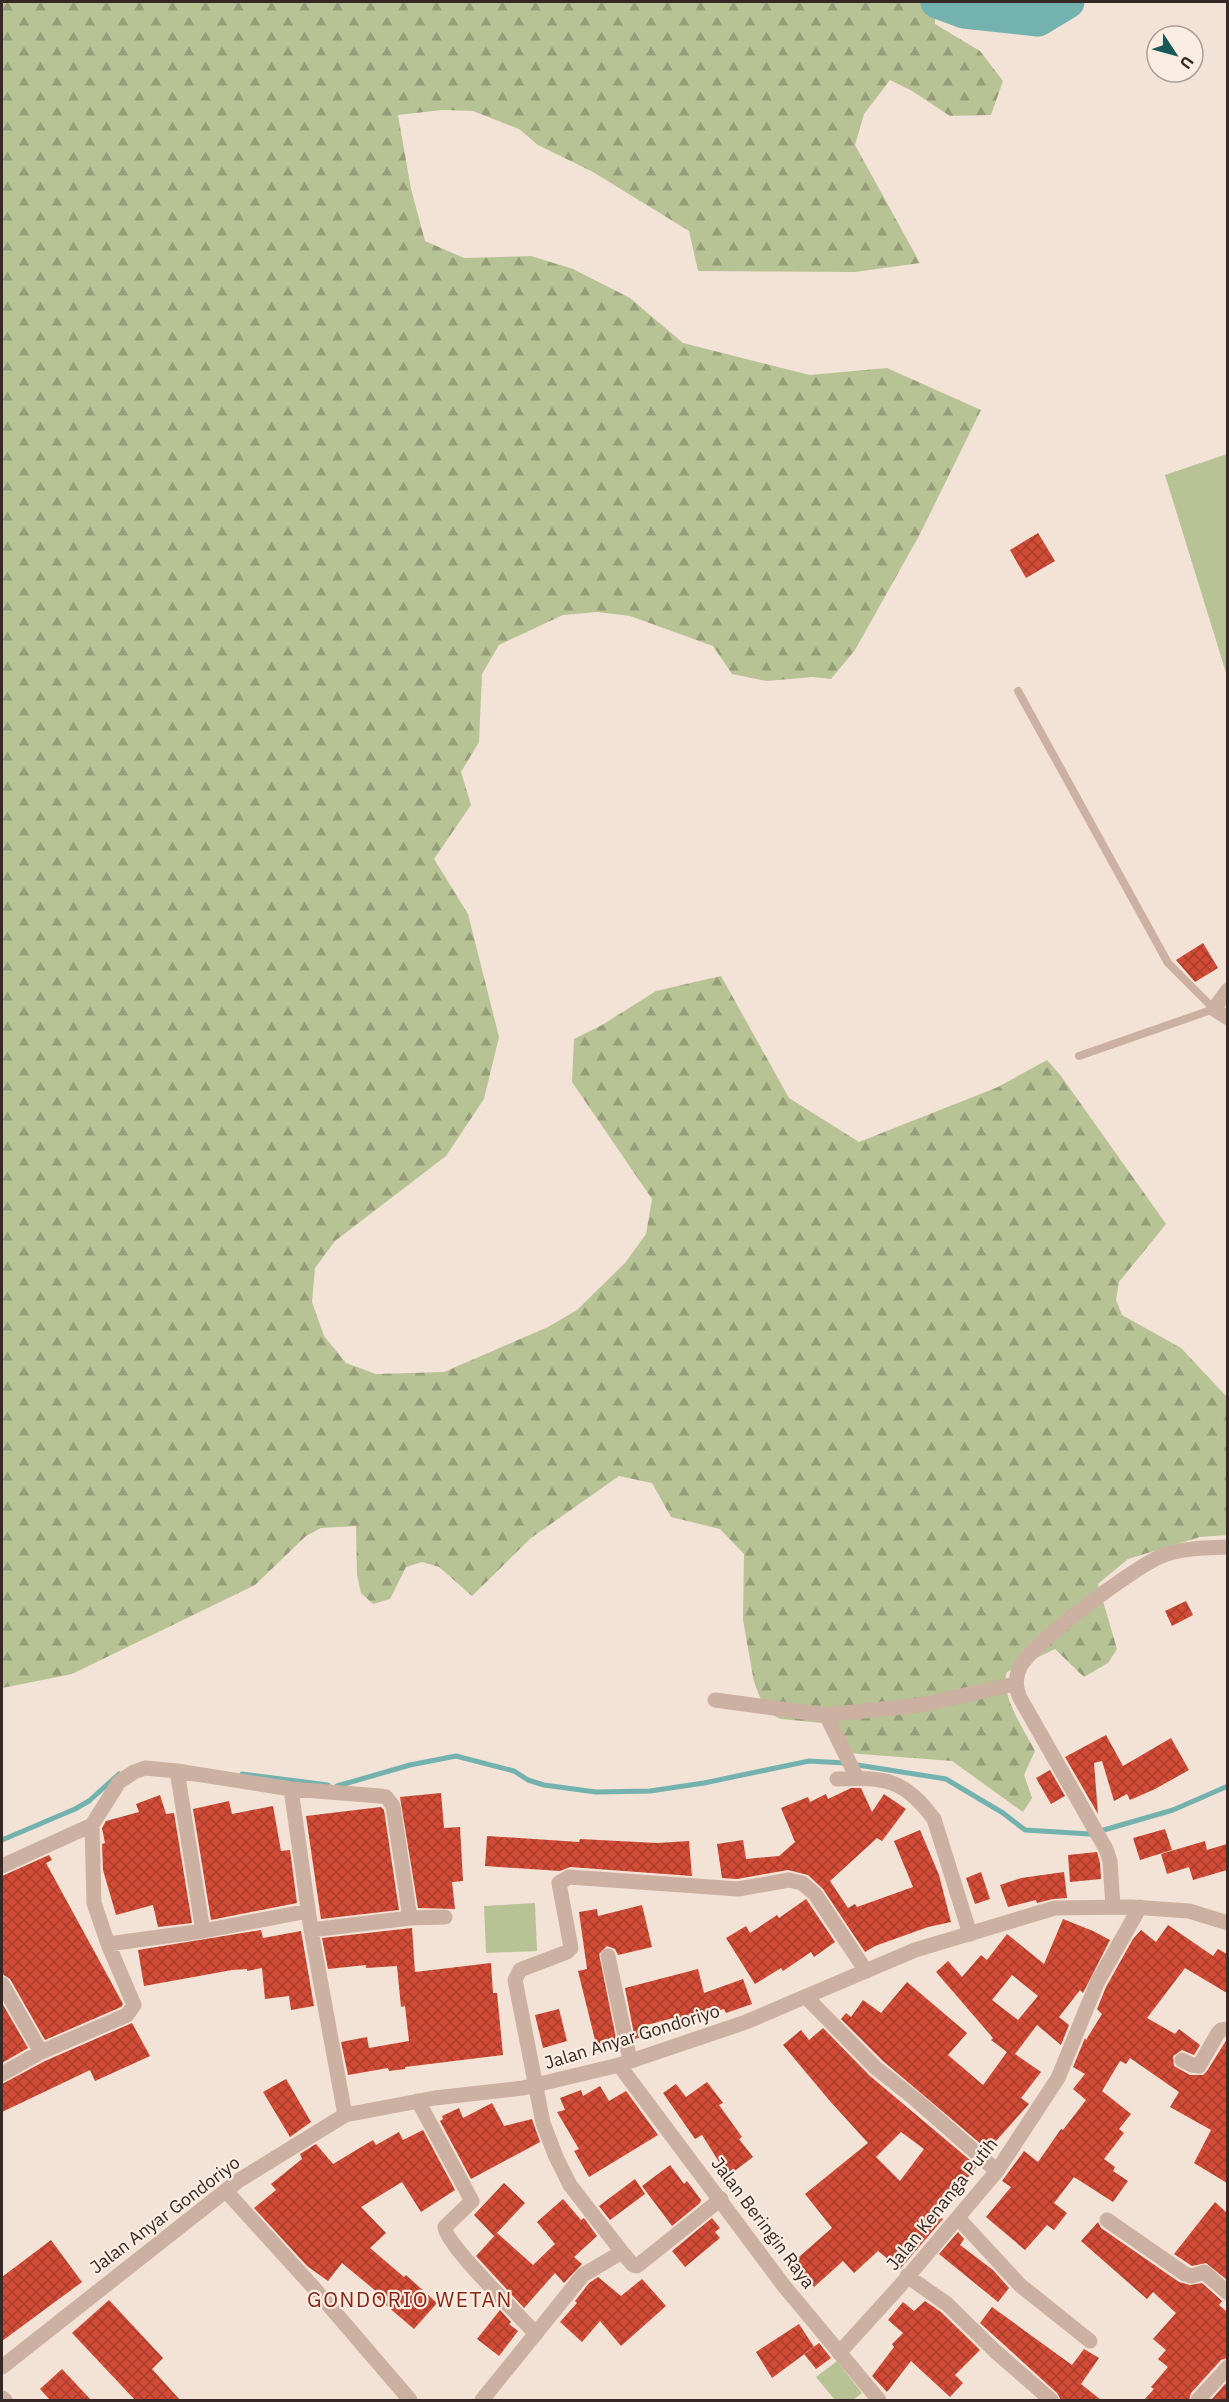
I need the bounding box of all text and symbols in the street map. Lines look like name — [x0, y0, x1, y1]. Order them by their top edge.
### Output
north arrow — [1145, 24, 1205, 84]
text: U — [1176, 52, 1198, 73]
street label: Jalan Anyar Gondoriyo — [541, 1999, 722, 2074]
street label: Jalan Kenanga Putih — [881, 2133, 1002, 2275]
street label: Jalan Anyar Gondoriyo — [85, 2151, 244, 2279]
street label: Jalan Beringin Raya — [707, 2153, 820, 2293]
district label: GONDORIO WETAN — [307, 2285, 513, 2313]

